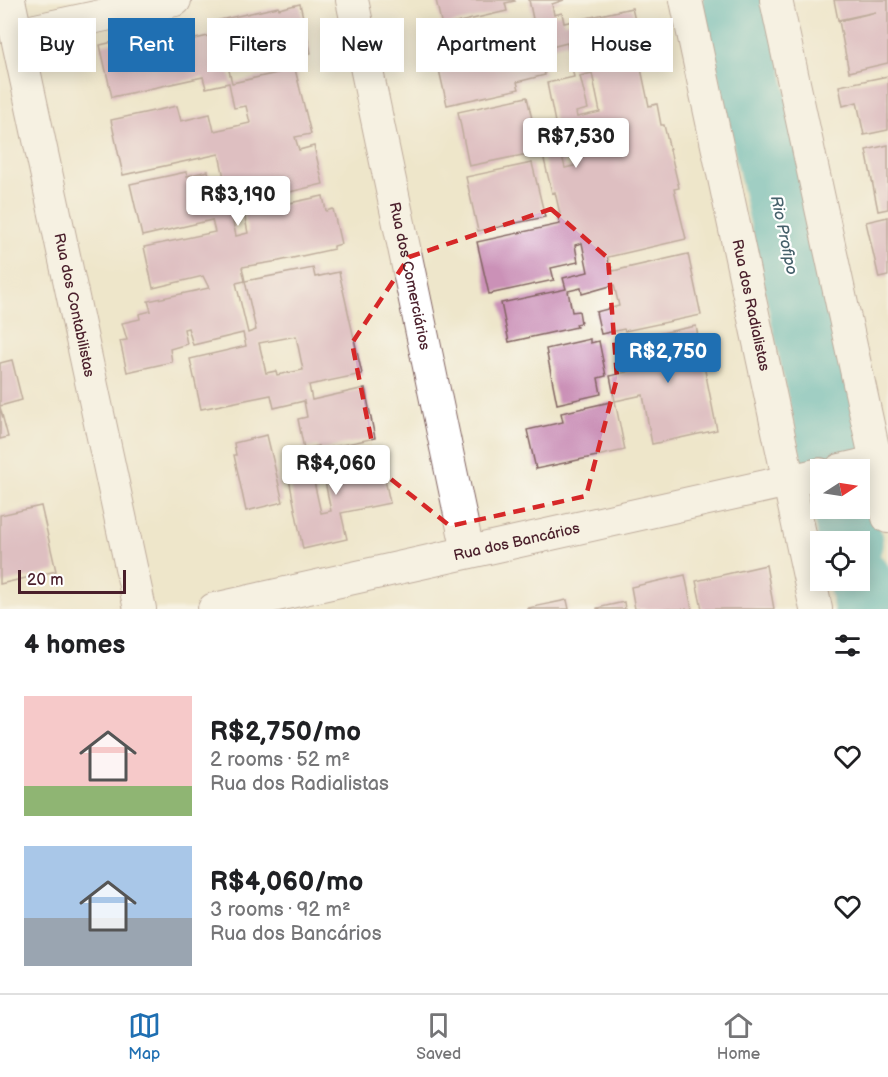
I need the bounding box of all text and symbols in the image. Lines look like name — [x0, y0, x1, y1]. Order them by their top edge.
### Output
chip: Buy — [18, 18, 96, 72]
chip: Rent — [108, 18, 195, 72]
chip: Filters — [207, 18, 308, 72]
chip: New — [320, 18, 404, 72]
chip: Apartment — [416, 18, 557, 72]
chip: House — [569, 18, 673, 72]
pin: R$7,530 — [521, 118, 631, 169]
text: R$7,530 — [537, 125, 615, 149]
pin: R$3,190 — [183, 176, 293, 227]
text: R$3,190 — [200, 183, 276, 207]
water label: Rio Profipo — [766, 194, 801, 277]
street label: Rua dos Comerciários — [385, 200, 434, 352]
street label: Rua dos Contabilistas — [49, 231, 99, 380]
street label: Rua dos Radialistas — [727, 238, 774, 374]
pin: R$2,750 — [613, 333, 723, 384]
text: R$2,750 — [629, 340, 707, 364]
pin: R$4,060 — [281, 445, 391, 496]
text: R$4,060 — [296, 452, 376, 476]
north arrow — [810, 459, 870, 519]
map controls — [810, 459, 870, 591]
street label: Rua dos Bancários — [452, 519, 582, 565]
button: locate — [810, 531, 870, 591]
scale bar — [18, 567, 126, 594]
text: 20 m — [27, 571, 63, 590]
icon: filters — [831, 629, 864, 662]
text: 4 homes — [24, 630, 125, 661]
text: R$2,750/mo — [210, 717, 361, 748]
icon: home — [72, 720, 144, 792]
icon: heart — [831, 740, 864, 773]
text: 2 rooms · 52 m² — [210, 748, 350, 772]
text: Rua dos Radialistas — [210, 772, 389, 796]
text: R$4,060/mo — [210, 867, 363, 898]
icon: home — [72, 870, 144, 942]
icon: heart — [831, 890, 864, 923]
text: 3 rooms · 92 m² — [210, 898, 351, 922]
text: Rua dos Bancários — [210, 922, 382, 946]
tab: Map — [128, 1009, 161, 1064]
tab: Saved — [416, 1009, 461, 1064]
tab: Home — [717, 1009, 760, 1064]

